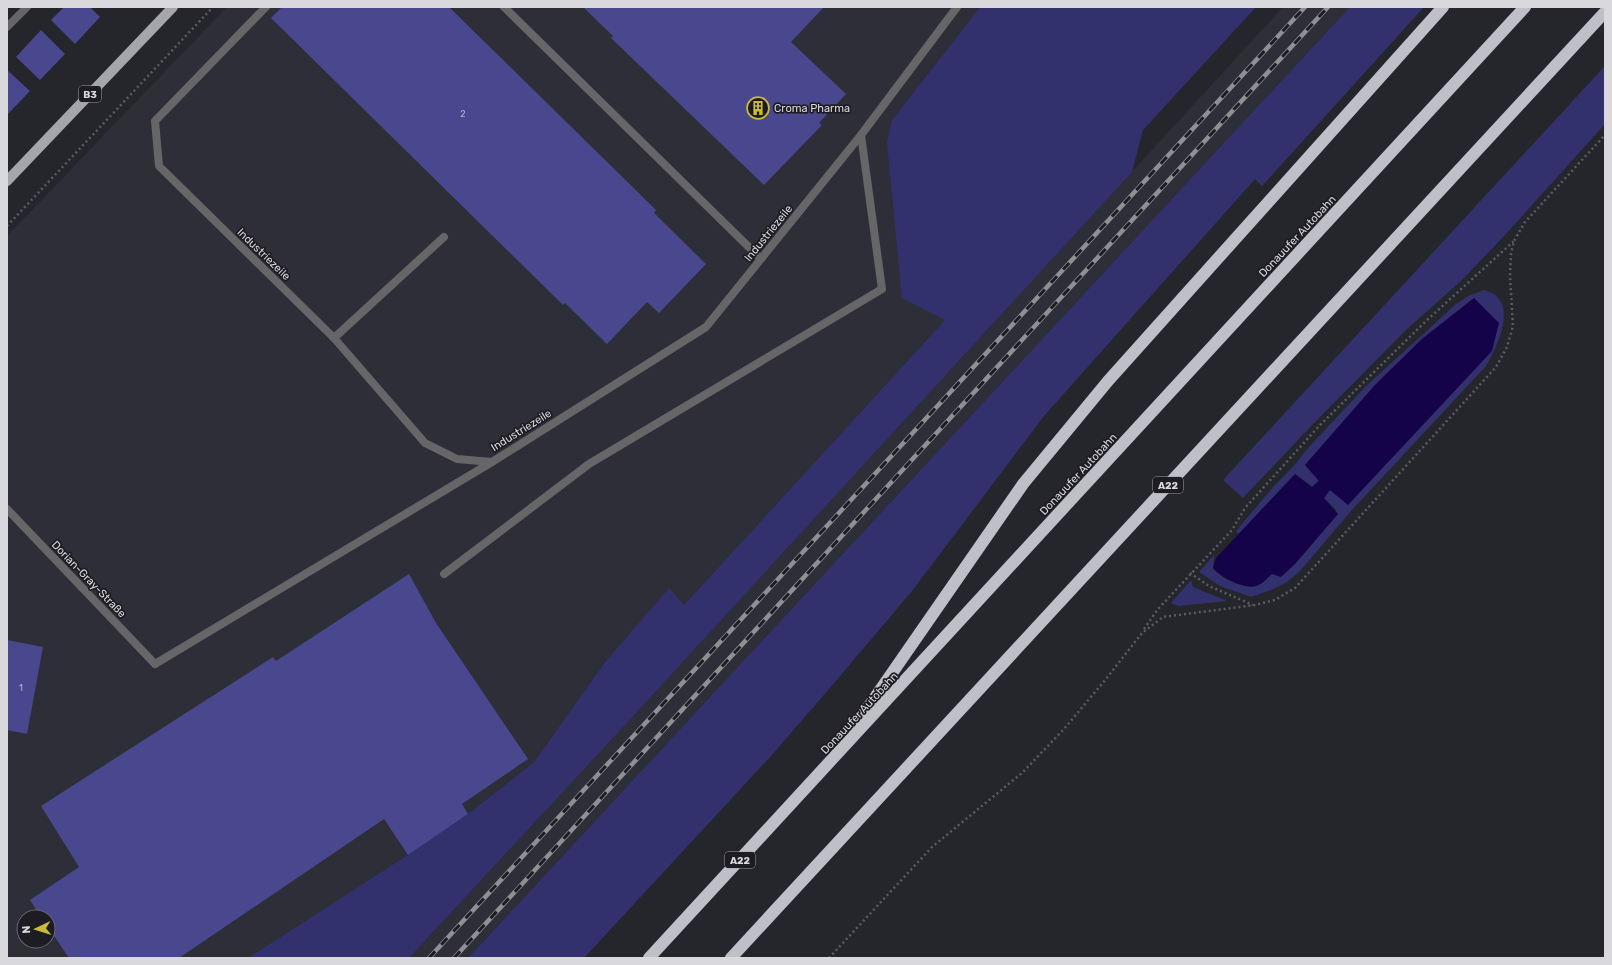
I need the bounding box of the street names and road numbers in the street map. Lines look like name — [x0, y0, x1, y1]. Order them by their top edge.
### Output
road number: B3 — [79, 86, 101, 102]
street label: Donauufer Autobahn — [1256, 193, 1339, 280]
street label: Industriezeile — [742, 202, 795, 264]
street label: Industriezeile — [234, 226, 293, 283]
street label: Industriezeile — [489, 407, 554, 454]
street label: Donauufer Autobahn — [1037, 431, 1120, 518]
road number: A22 — [1153, 477, 1183, 493]
street label: Dorian-Gray-Straße — [49, 538, 128, 620]
street label: Donauufer Autobahn — [818, 670, 901, 757]
road number: A22 — [725, 852, 755, 868]

